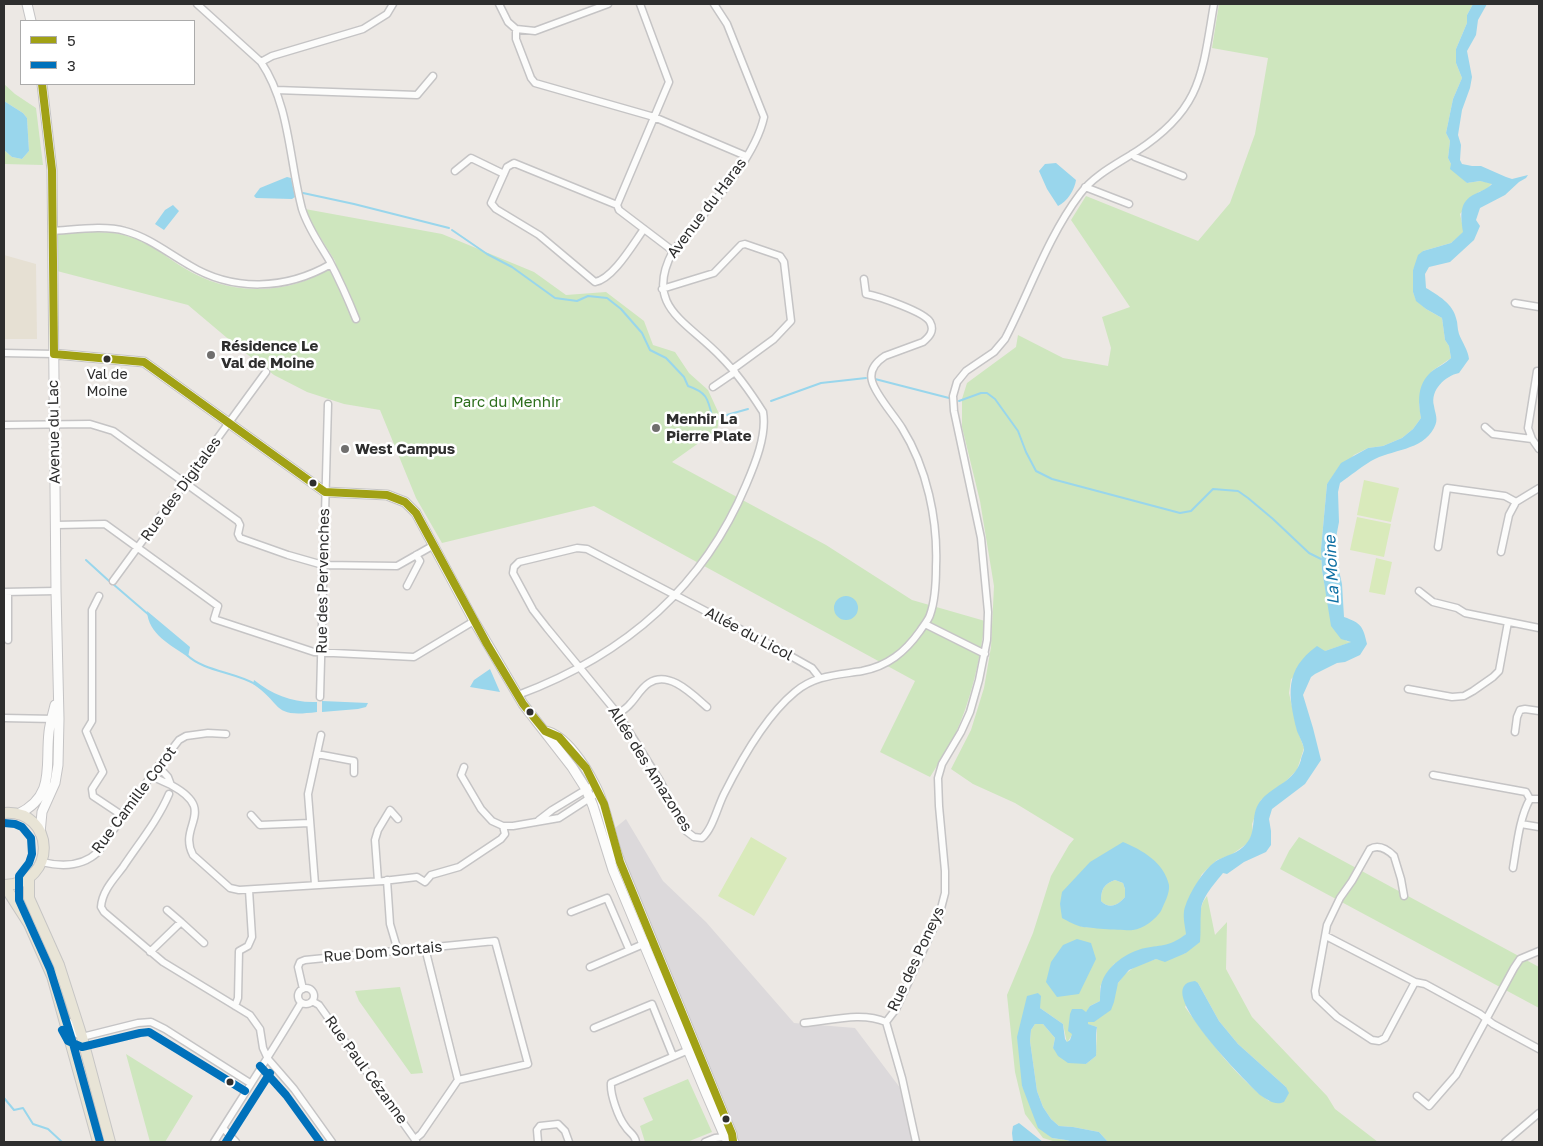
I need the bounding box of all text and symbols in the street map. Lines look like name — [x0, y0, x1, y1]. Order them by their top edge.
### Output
legend — [20, 20, 195, 85]
text: 5 — [67, 31, 76, 49]
text: 3 — [67, 56, 76, 74]
street label: Avenue du Haras — [663, 154, 751, 262]
place label: Résidence Le Val de Moine — [221, 337, 318, 372]
marker: Résidence Le Val de Moine — [205, 349, 217, 361]
marker: Val de Moine — [102, 354, 112, 364]
place label: Val de Moine — [86, 367, 128, 400]
street label: Avenue du Lac — [44, 380, 64, 484]
park label: Parc du Menhir — [453, 393, 561, 411]
place label: Menhir La Pierre Plate — [666, 410, 752, 445]
marker: Menhir La Pierre Plate — [650, 422, 662, 434]
street label: Rue des Digitales — [137, 433, 225, 545]
place label: West Campus — [355, 440, 455, 458]
marker: West Campus — [339, 443, 351, 455]
unlabelled marker — [308, 478, 318, 488]
street label: Rue des Pervenches — [313, 508, 333, 654]
water label: La Moine — [1321, 535, 1343, 605]
street label: Allée du Licol — [702, 603, 796, 665]
street label: Allée des Amazones — [604, 703, 696, 835]
unlabelled marker — [525, 707, 535, 717]
street label: Rue Camille Corot — [88, 743, 180, 857]
street label: Rue des Poneys — [884, 904, 948, 1014]
street label: Rue Dom Sortais — [323, 938, 443, 966]
street label: Rue Paul Cézanne — [321, 1012, 411, 1128]
unlabelled marker — [225, 1077, 235, 1087]
unlabelled marker — [721, 1114, 731, 1124]

